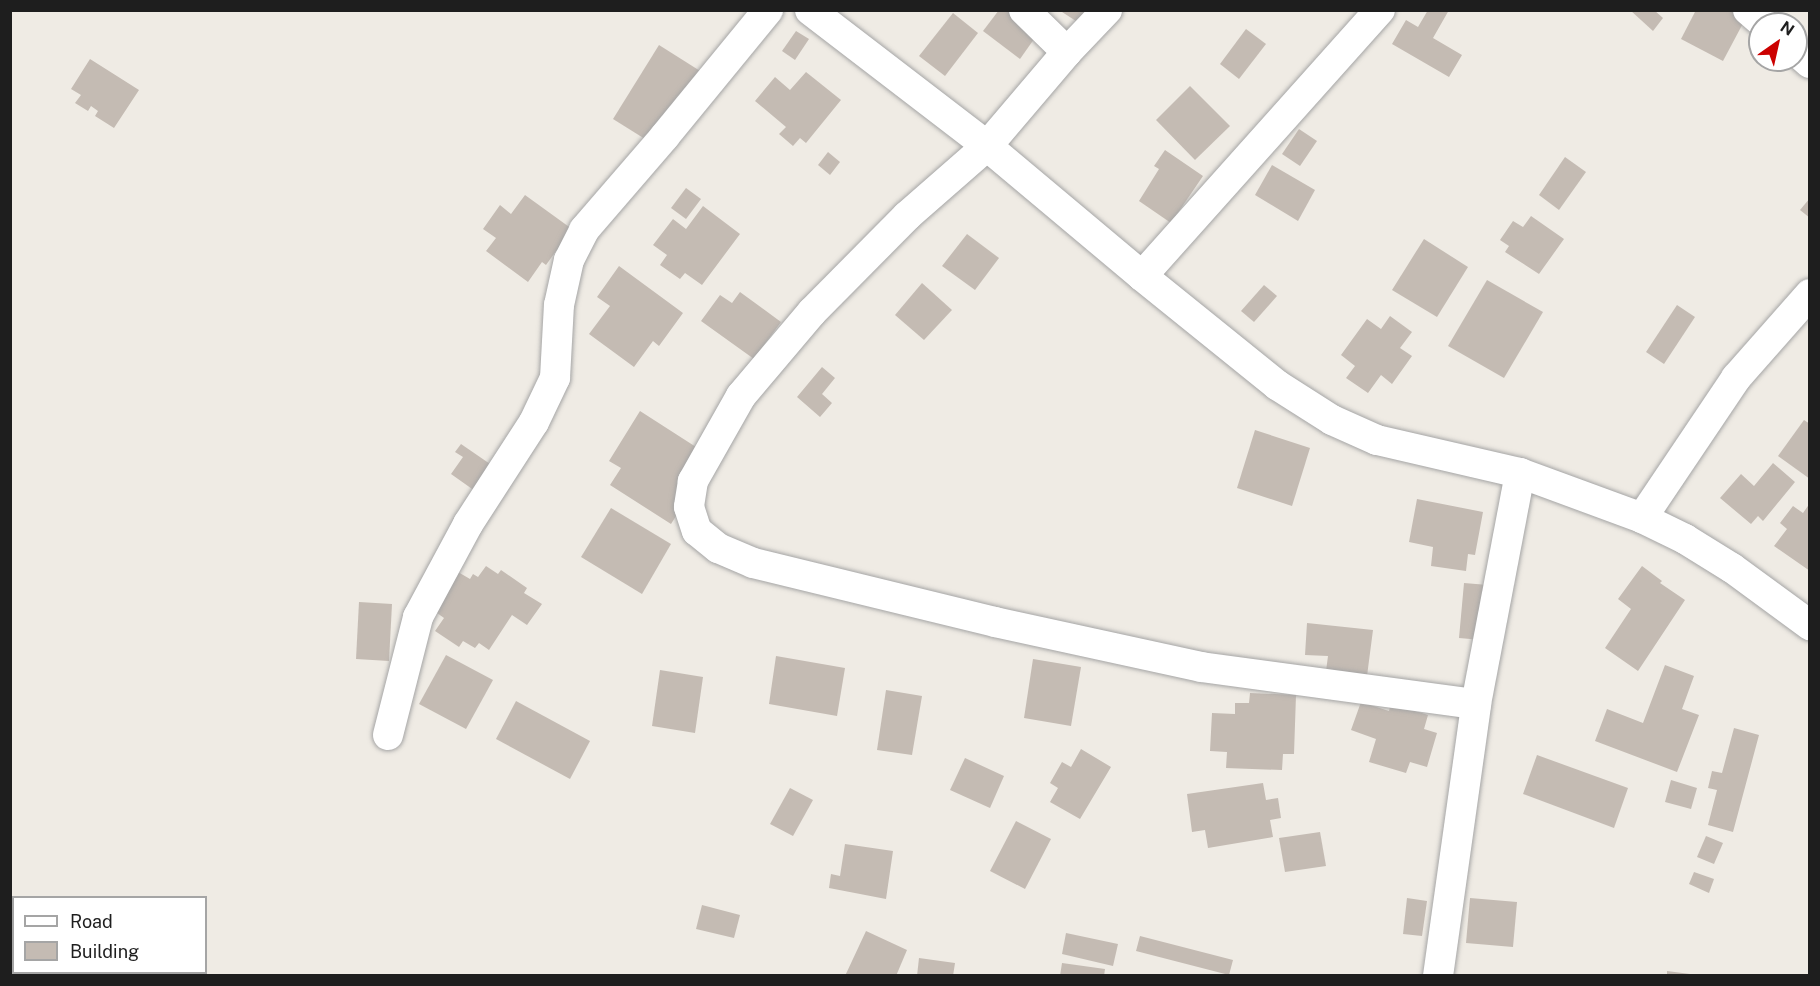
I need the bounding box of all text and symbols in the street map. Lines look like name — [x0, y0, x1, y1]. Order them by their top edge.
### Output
north arrow — [1748, 12, 1808, 72]
text: N — [1777, 17, 1798, 40]
legend — [12, 896, 207, 974]
text: Road — [70, 911, 113, 932]
text: Building — [70, 941, 139, 962]

